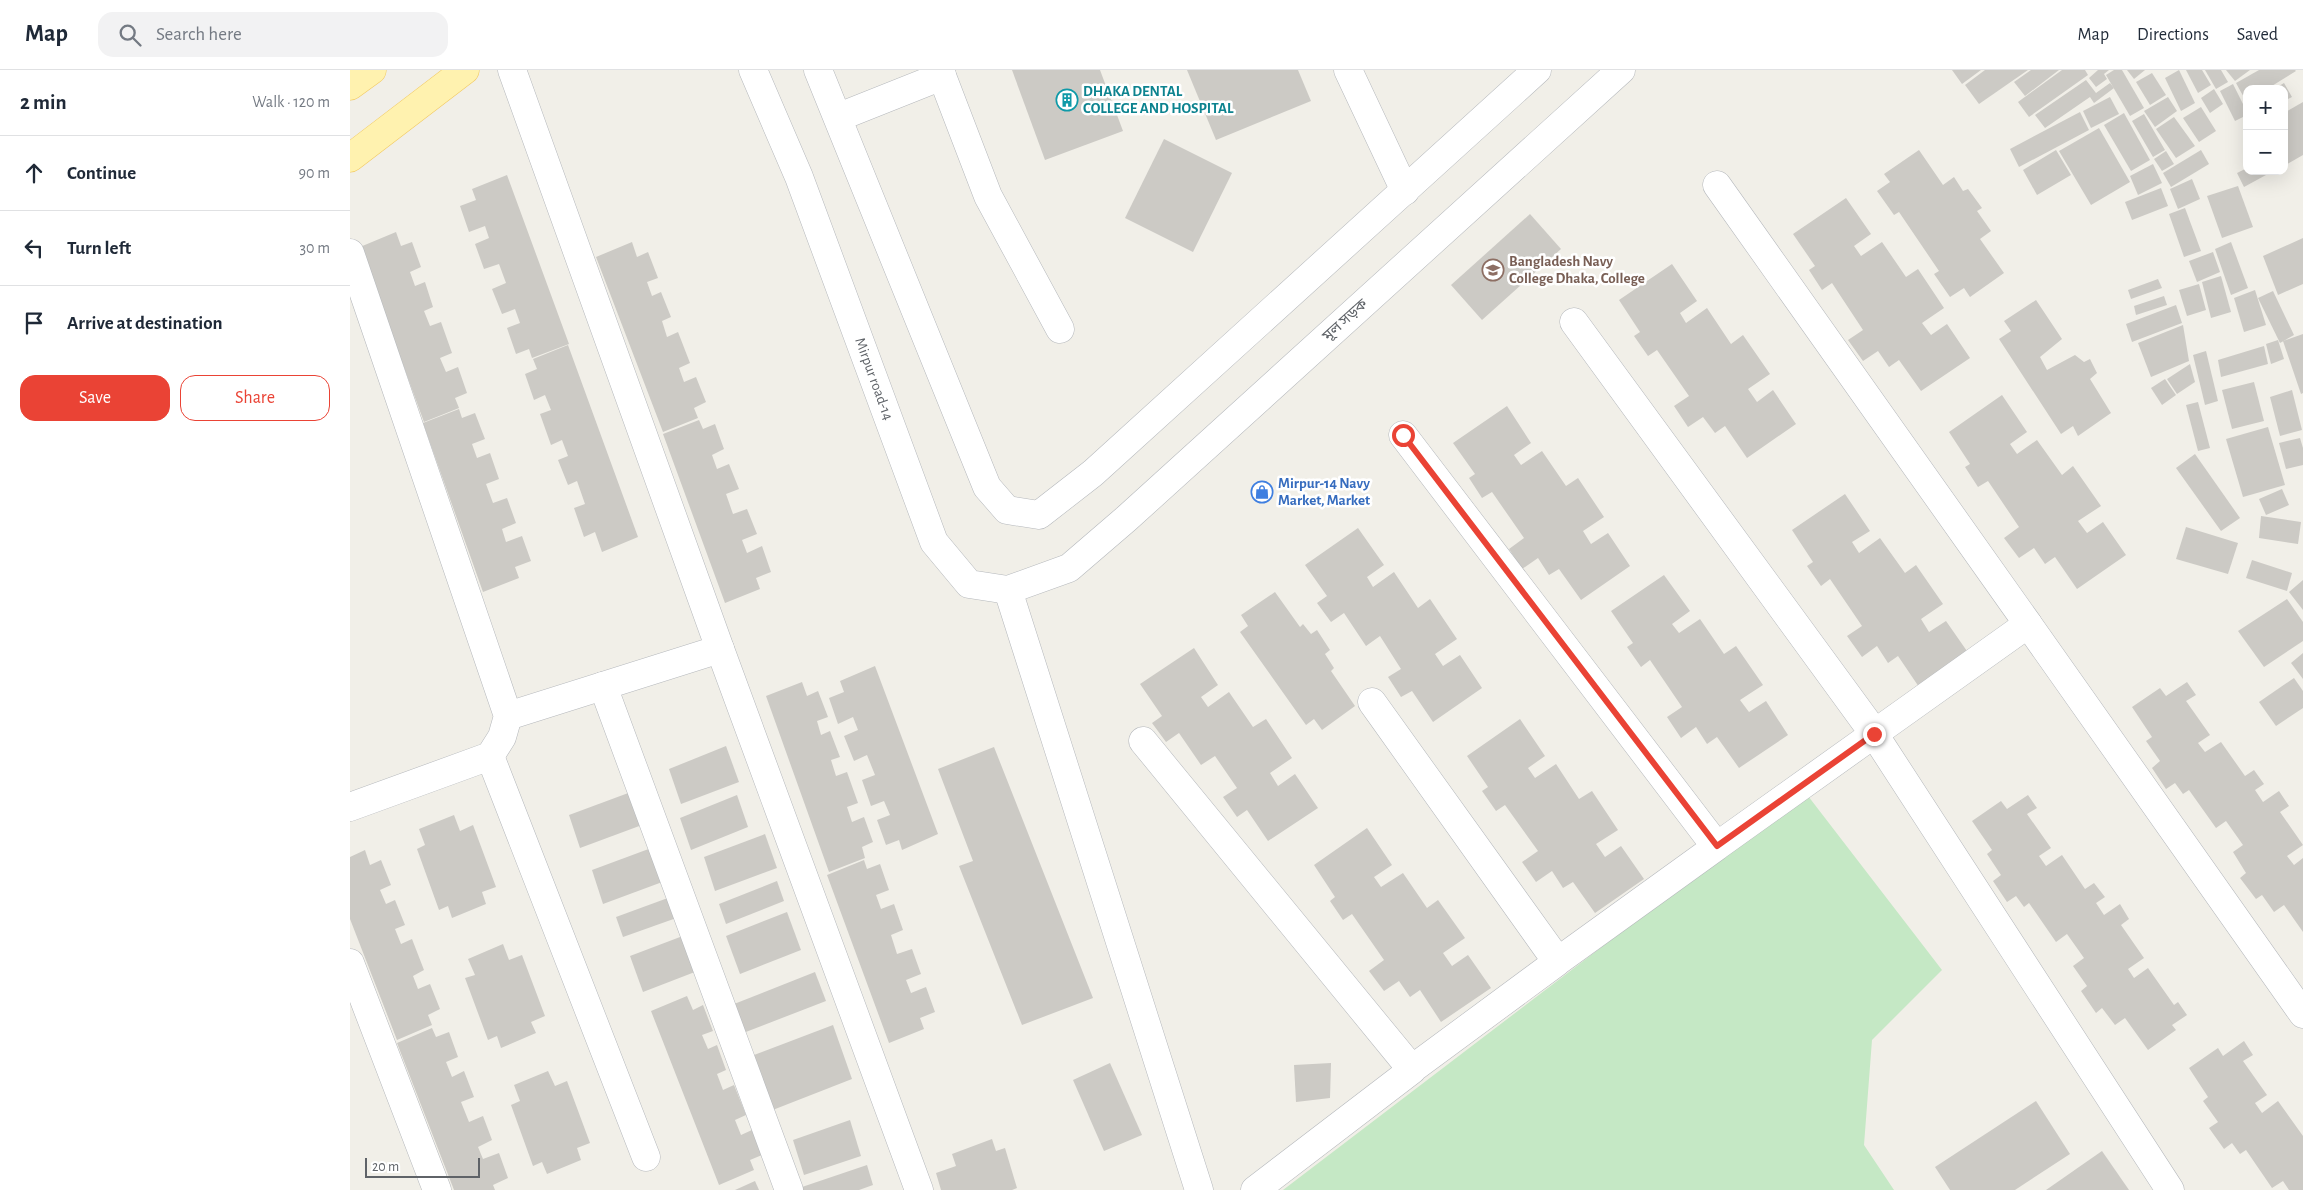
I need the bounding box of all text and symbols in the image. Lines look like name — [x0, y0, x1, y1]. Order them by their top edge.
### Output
search box — [98, 12, 448, 57]
icon: search — [116, 21, 144, 49]
text: Map — [25, 22, 68, 46]
text: Search here — [156, 25, 242, 44]
text: Map — [2078, 26, 2109, 44]
text: Directions — [2137, 26, 2209, 44]
text: Saved — [2237, 26, 2278, 44]
place label: DHAKA DENTAL COLLEGE AND HOSPITAL — [1083, 84, 1234, 116]
map controls — [2243, 85, 2288, 175]
button: + — [2243, 85, 2288, 130]
building icon: DHAKA DENTAL COLLEGE AND HOSPITAL — [1055, 88, 1079, 112]
text: 2 min — [20, 92, 67, 113]
text: Walk · 120 m — [252, 94, 330, 110]
button: − — [2243, 130, 2288, 175]
icon: ahead — [20, 159, 48, 187]
text: Continue — [67, 164, 136, 183]
text: 90 m — [299, 165, 330, 181]
icon: left — [20, 234, 48, 262]
text: Turn left — [67, 239, 131, 258]
text: 30 m — [300, 240, 330, 256]
place label: Bangladesh Navy College Dhaka, College — [1509, 254, 1645, 286]
school or university icon: Bangladesh Navy College Dhaka, College — [1481, 258, 1505, 282]
street label: মূল সড়ক — [1319, 296, 1372, 345]
icon: arrive — [20, 309, 48, 337]
text: Arrive at destination — [67, 314, 223, 333]
street label: Mirpur road-14 — [852, 336, 896, 422]
button: Save — [20, 375, 170, 421]
button: Share — [180, 375, 330, 421]
route start — [1392, 424, 1415, 447]
place label: Mirpur-14 Navy Market, Market — [1278, 476, 1370, 508]
shop icon: Mirpur-14 Navy Market, Market — [1250, 480, 1274, 504]
route end — [1863, 723, 1886, 746]
scale bar — [365, 1155, 480, 1178]
text: 20 m — [372, 1160, 399, 1174]

